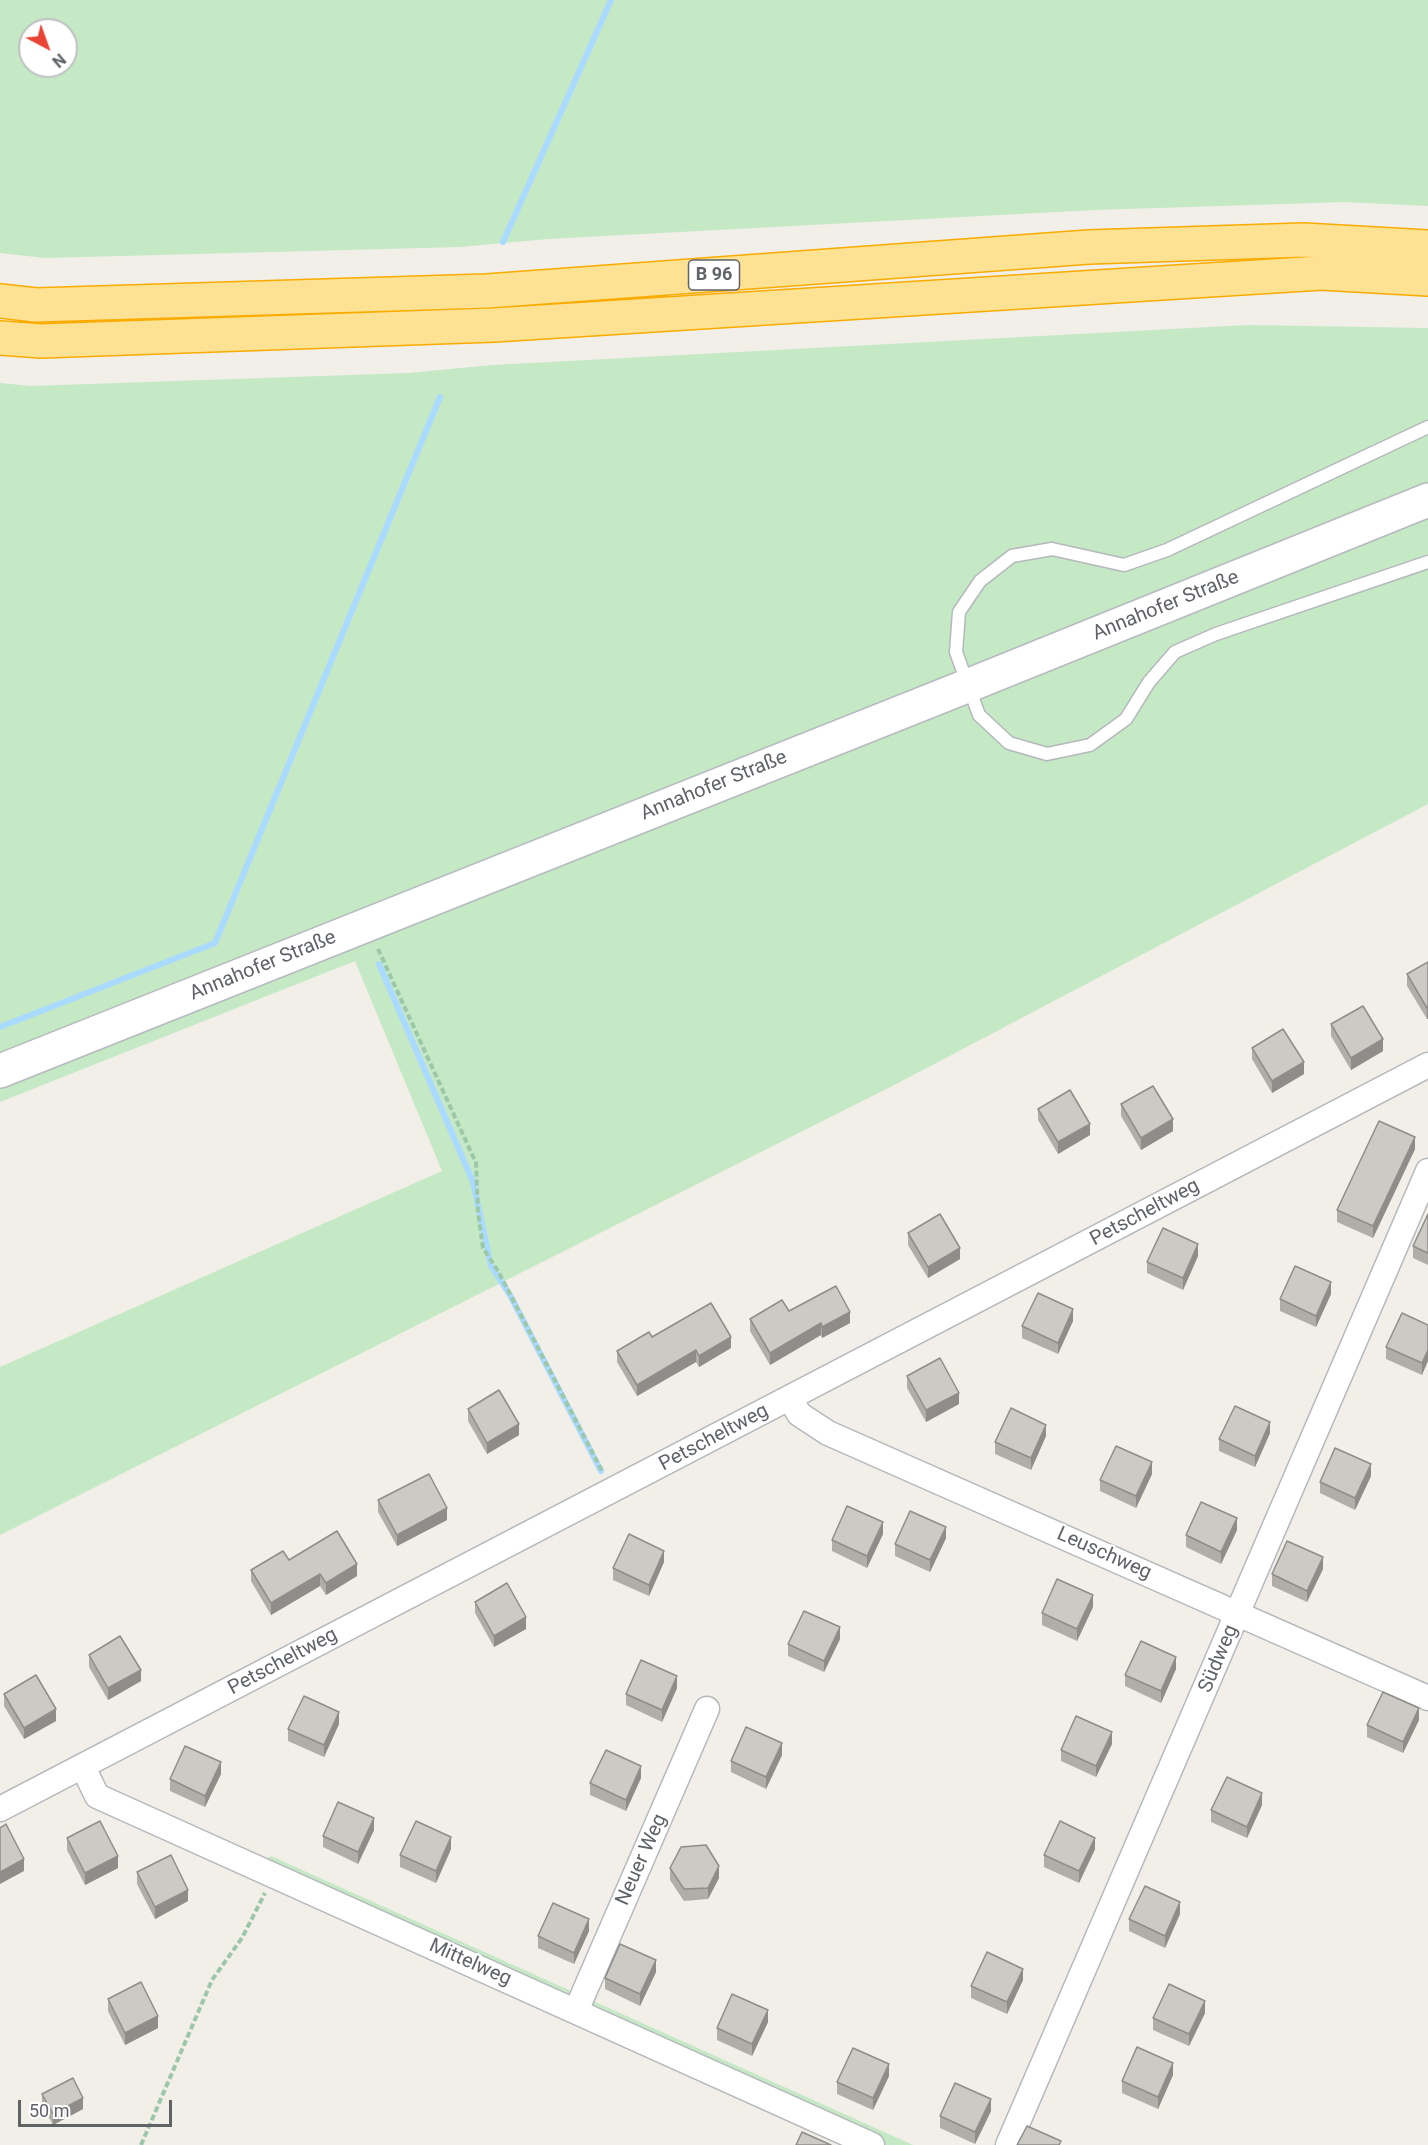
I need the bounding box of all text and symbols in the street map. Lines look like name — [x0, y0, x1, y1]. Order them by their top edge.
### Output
north arrow — [18, 18, 78, 78]
text: N — [48, 50, 69, 71]
road number: B 96 — [688, 260, 740, 290]
street label: Annahofer Straße — [1089, 566, 1243, 646]
street label: Annahofer Straße — [637, 746, 791, 826]
street label: Annahofer Straße — [186, 926, 340, 1006]
street label: Petscheltweg — [1086, 1174, 1204, 1252]
street label: Petscheltweg — [655, 1399, 773, 1477]
street label: Leuschweg — [1053, 1522, 1155, 1586]
street label: Südweg — [1194, 1622, 1244, 1696]
street label: Petscheltweg — [224, 1623, 342, 1701]
street label: Neuer Weg — [611, 1811, 673, 1909]
street label: Mittelweg — [425, 1934, 515, 1992]
scale bar — [21, 2088, 176, 2126]
text: 50 m — [29, 2100, 69, 2121]

